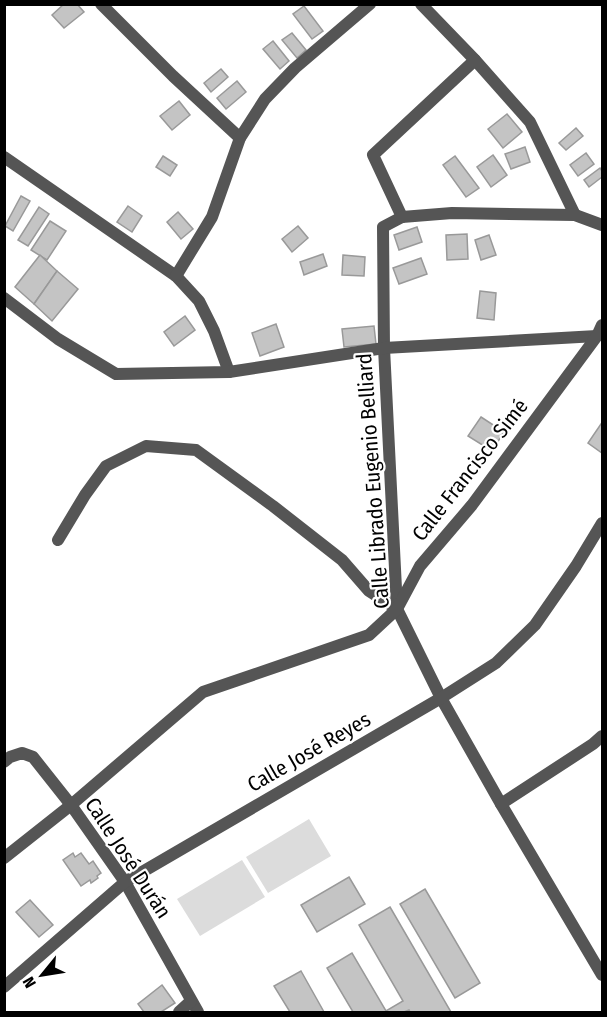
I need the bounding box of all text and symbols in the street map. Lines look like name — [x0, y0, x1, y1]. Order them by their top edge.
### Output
street label: Calle Librado Eugenio Belliard — [351, 352, 395, 610]
street label: Calle Francisco Simé — [406, 394, 534, 546]
street label: Calle José Reyes — [243, 706, 375, 798]
street label: Calle José Durán — [79, 793, 177, 923]
north arrow — [12, 945, 72, 1005]
text: N — [19, 973, 40, 991]

